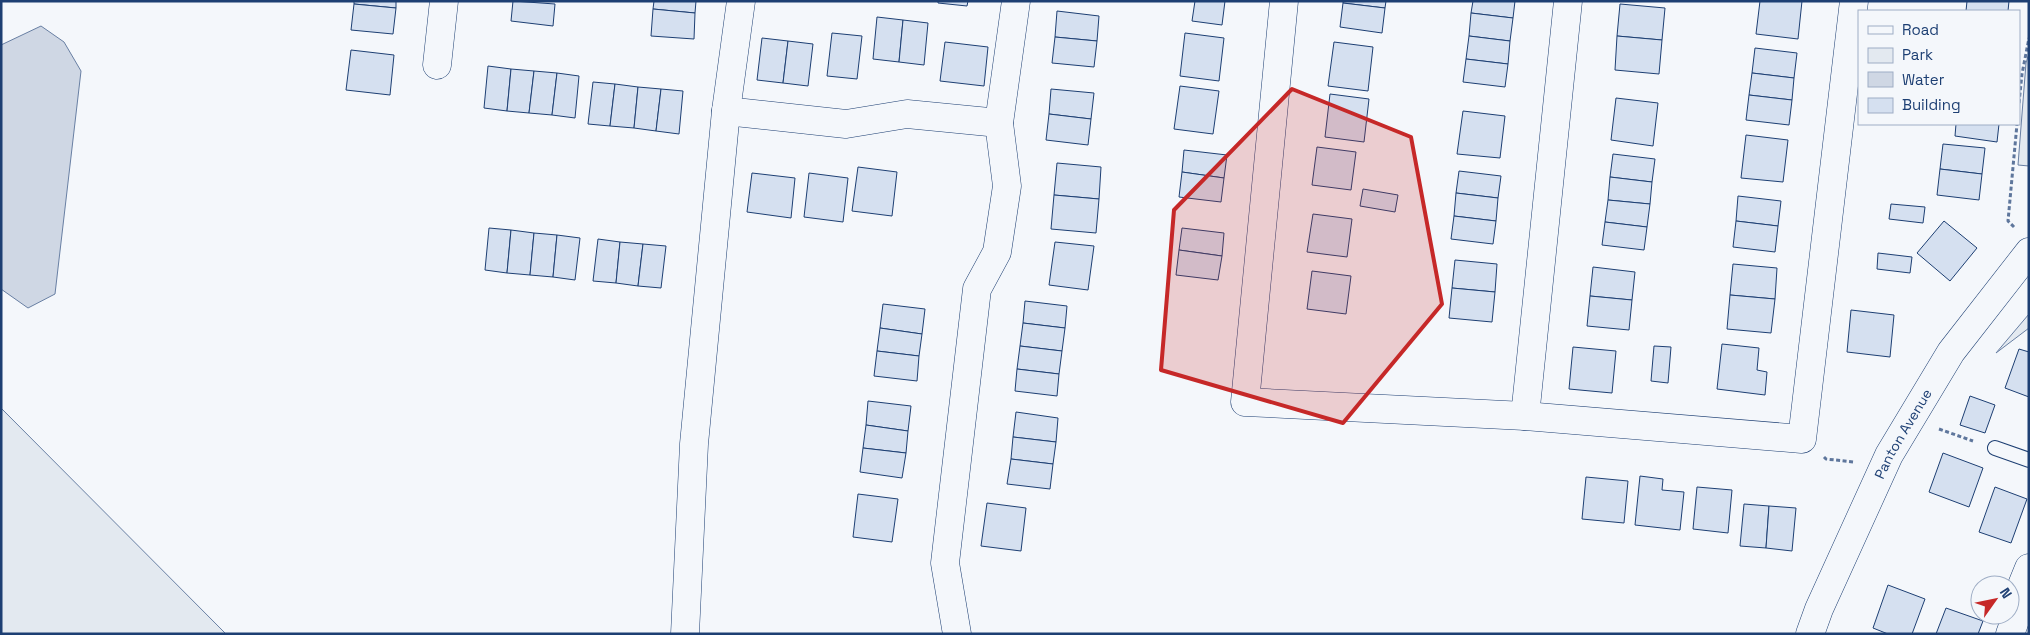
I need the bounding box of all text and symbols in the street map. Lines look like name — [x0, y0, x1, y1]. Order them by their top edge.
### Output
legend — [1858, 10, 2020, 125]
text: Road — [1902, 20, 1939, 39]
text: Park — [1902, 45, 1933, 64]
text: Water — [1902, 70, 1945, 89]
text: Building — [1902, 95, 1961, 114]
street label: Panton Avenue — [1870, 385, 1936, 482]
north arrow — [1970, 575, 2020, 625]
text: N — [1996, 584, 2016, 602]

